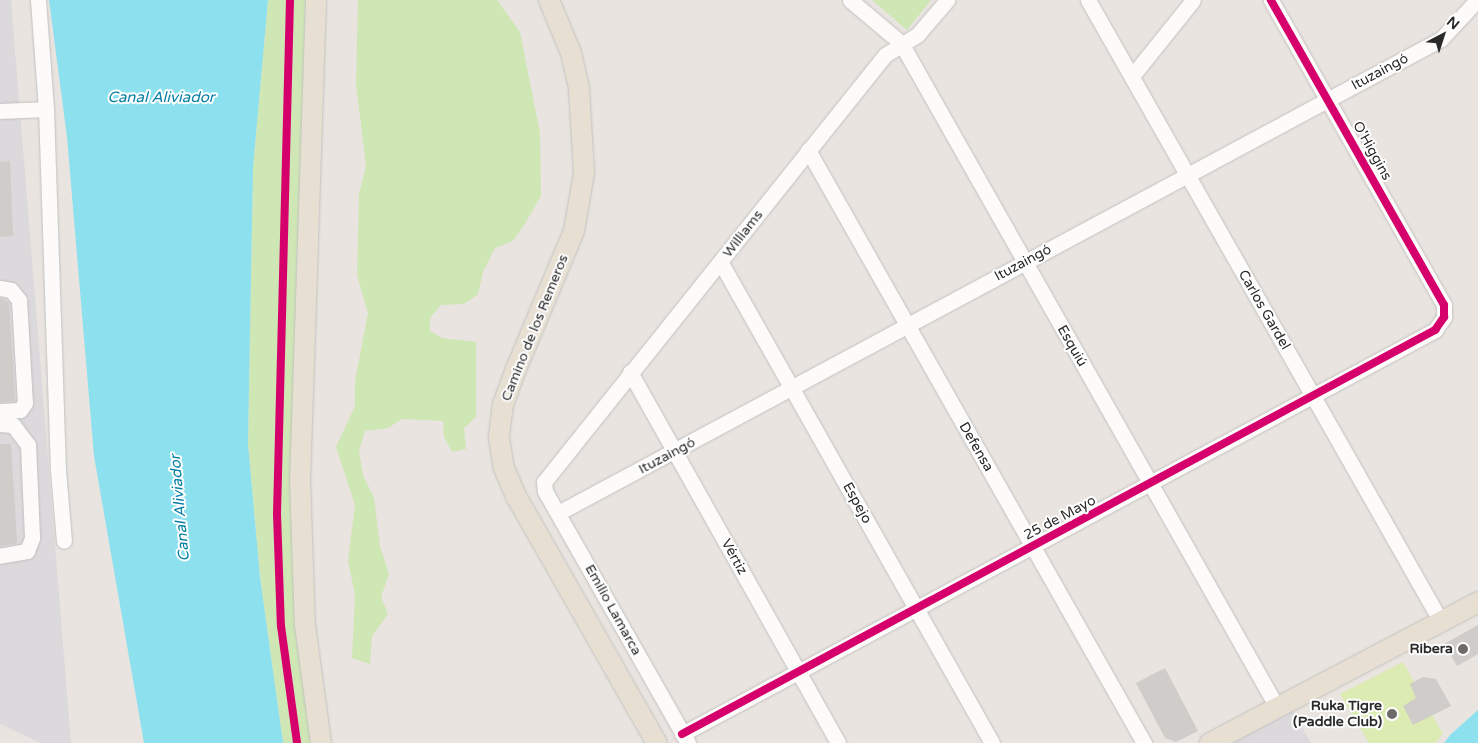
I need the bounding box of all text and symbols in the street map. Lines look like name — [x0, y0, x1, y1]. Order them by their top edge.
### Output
north arrow — [1418, 10, 1468, 60]
text: N — [1443, 13, 1463, 33]
street label: Ituzaingó — [1349, 50, 1411, 94]
water label: Canal Aliviador — [107, 89, 215, 107]
street label: O'Higgins — [1349, 119, 1395, 183]
street label: Williams — [719, 207, 767, 261]
street label: Ituzaingó — [992, 241, 1054, 285]
street label: Camino de los Remeros — [498, 252, 572, 404]
street label: Carlos Gardel — [1234, 267, 1294, 353]
street label: Esquiú — [1053, 322, 1091, 370]
street label: Defensa — [955, 419, 997, 475]
street label: Ituzaingó — [636, 434, 698, 478]
water label: Canal Aliviador — [166, 454, 194, 562]
street label: Espejo — [839, 480, 875, 526]
street label: 25 de Mayo — [1021, 492, 1099, 544]
street label: Vértiz — [717, 536, 751, 578]
street label: Emilio Lamarca — [581, 562, 645, 658]
place label: Ribera — [1410, 641, 1453, 657]
marker: Ribera — [1457, 643, 1469, 655]
place label: Ruka Tigre (Paddle Club) — [1293, 698, 1382, 730]
marker: Ruka Tigre (Paddle Club) — [1386, 708, 1398, 720]

